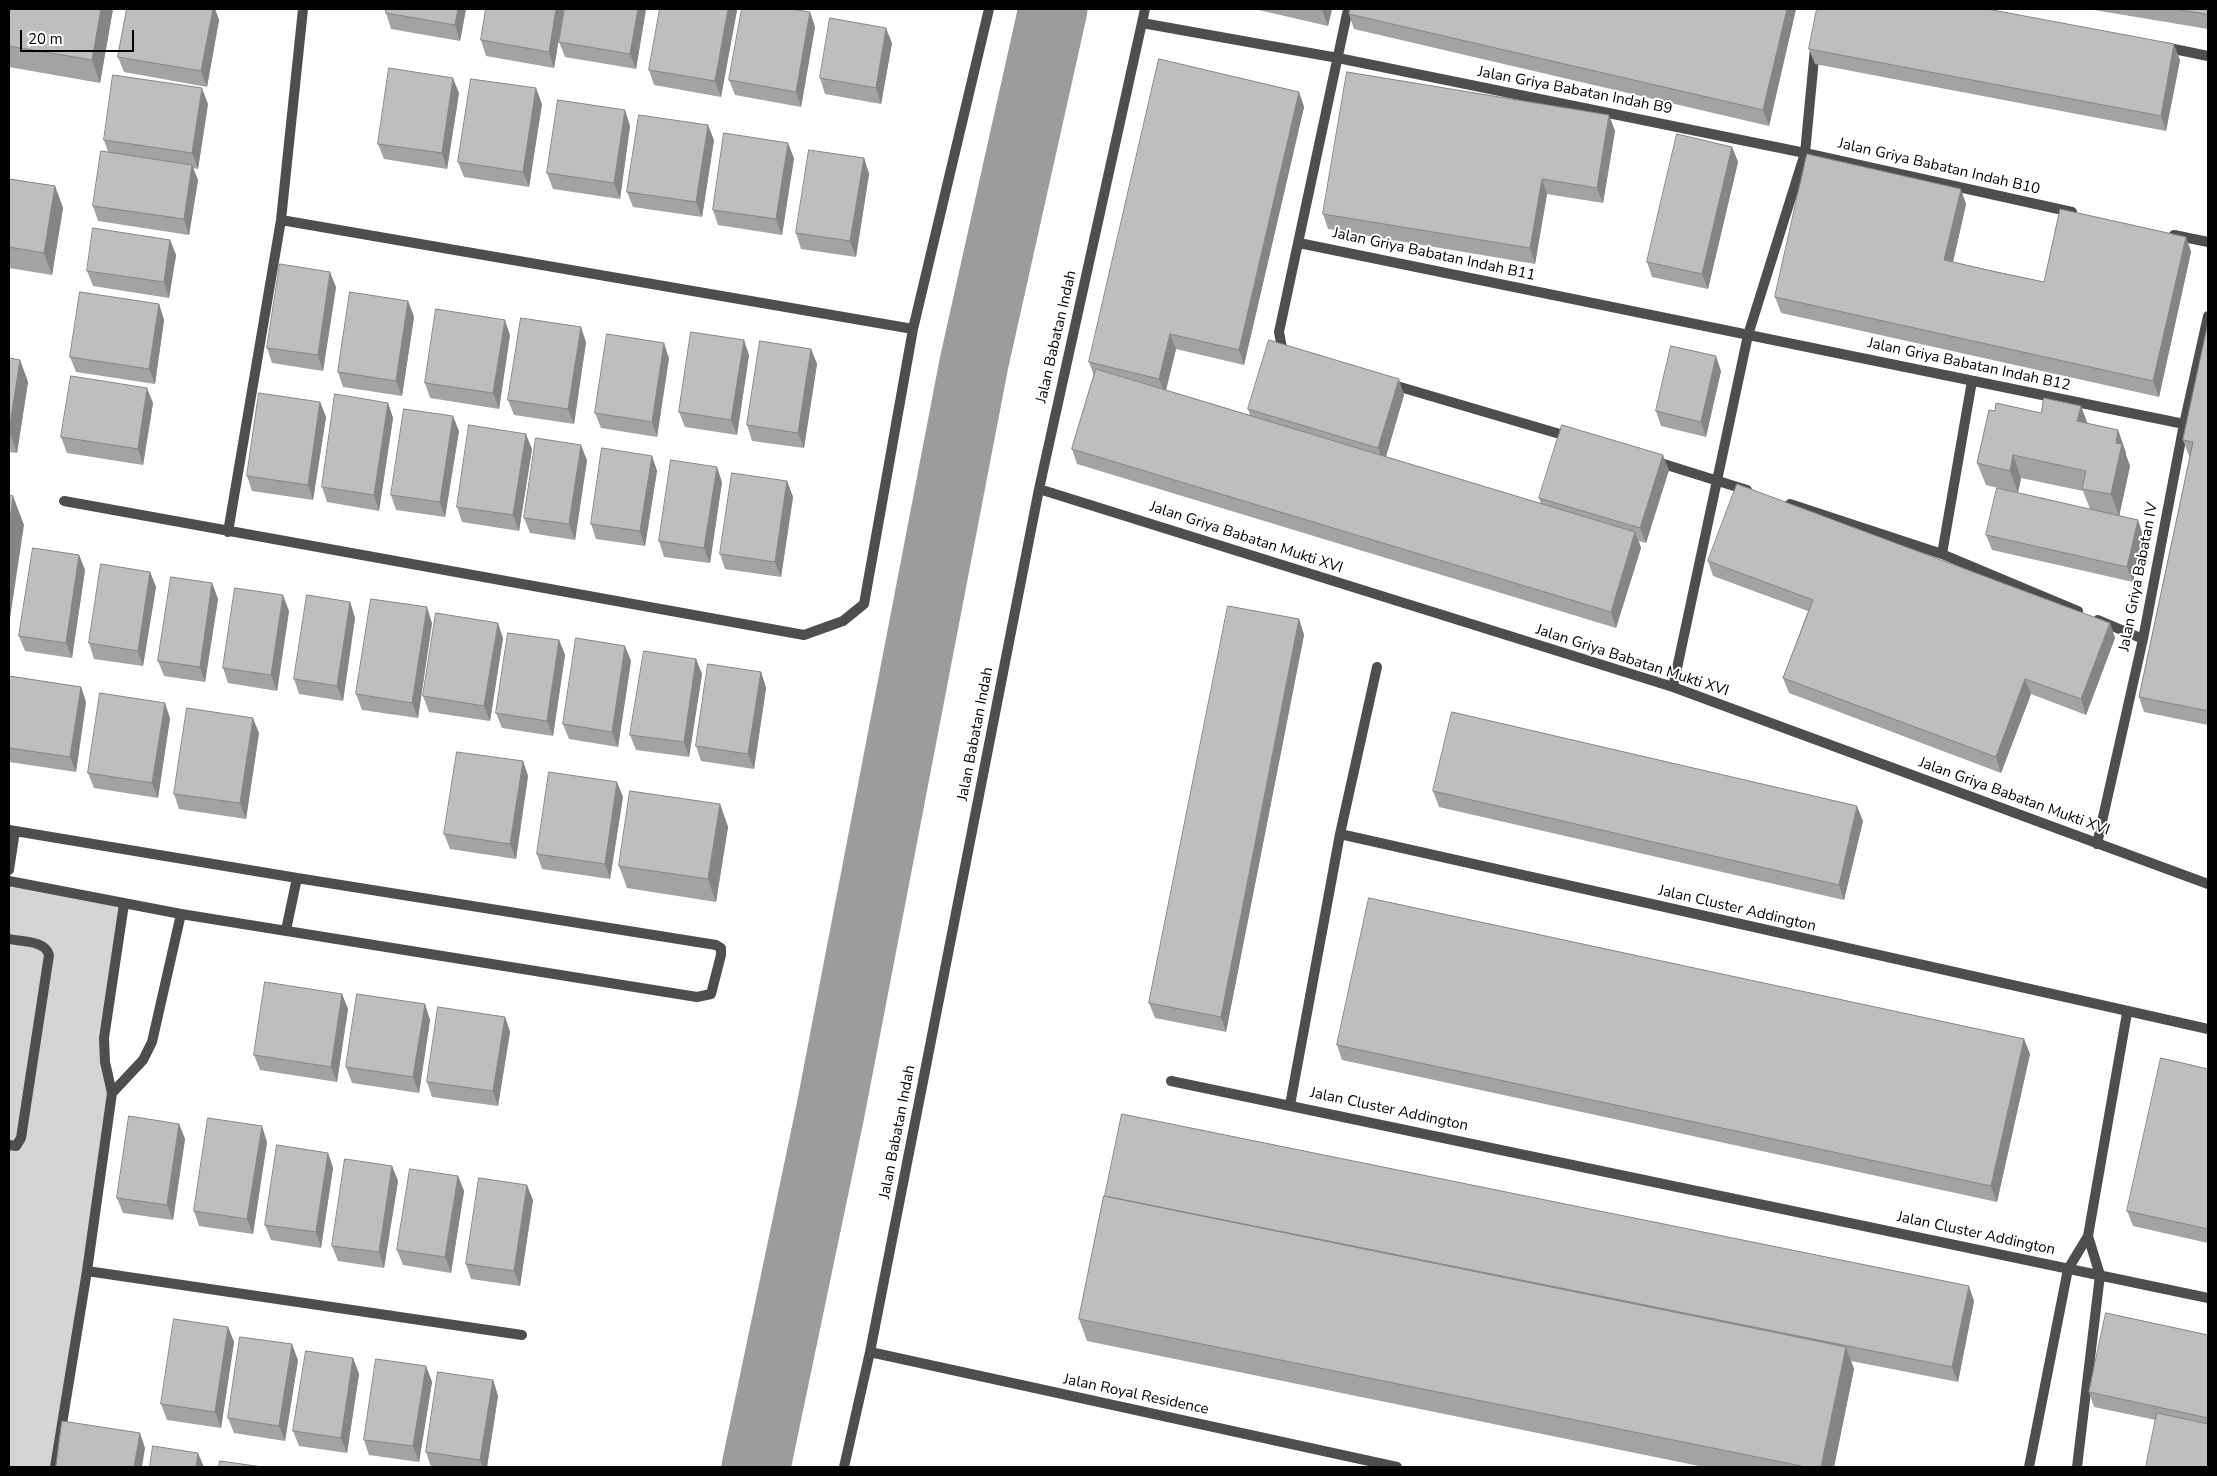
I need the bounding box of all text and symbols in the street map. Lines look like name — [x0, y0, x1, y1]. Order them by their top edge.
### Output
scale bar — [22, 20, 136, 52]
text: 20 m — [28, 29, 63, 49]
street label: Jalan Griya Babatan Indah B9 — [1476, 63, 1674, 119]
street label: Jalan Griya Babatan Indah B10 — [1836, 135, 2042, 199]
street label: Jalan Griya Babatan Indah B11 — [1331, 225, 1537, 285]
street label: Jalan Babatan Indah — [1033, 269, 1081, 405]
street label: Jalan Griya Babatan Indah B12 — [1866, 335, 2072, 395]
street label: Jalan Griya Babatan Mukti XVI — [1147, 498, 1345, 578]
street label: Jalan Griya Babatan IV — [2116, 501, 2162, 653]
street label: Jalan Griya Babatan Mukti XVI — [1533, 621, 1731, 701]
street label: Jalan Babatan Indah — [954, 666, 998, 802]
street label: Jalan Griya Babatan Mukti XVI — [1916, 754, 2112, 840]
street label: Jalan Cluster Addington — [1656, 882, 1818, 936]
street label: Jalan Babatan Indah — [876, 1064, 920, 1200]
street label: Jalan Cluster Addington — [1308, 1084, 1470, 1136]
street label: Jalan Cluster Addington — [1895, 1208, 2057, 1260]
street label: Jalan Royal Residence — [1062, 1371, 1210, 1419]

